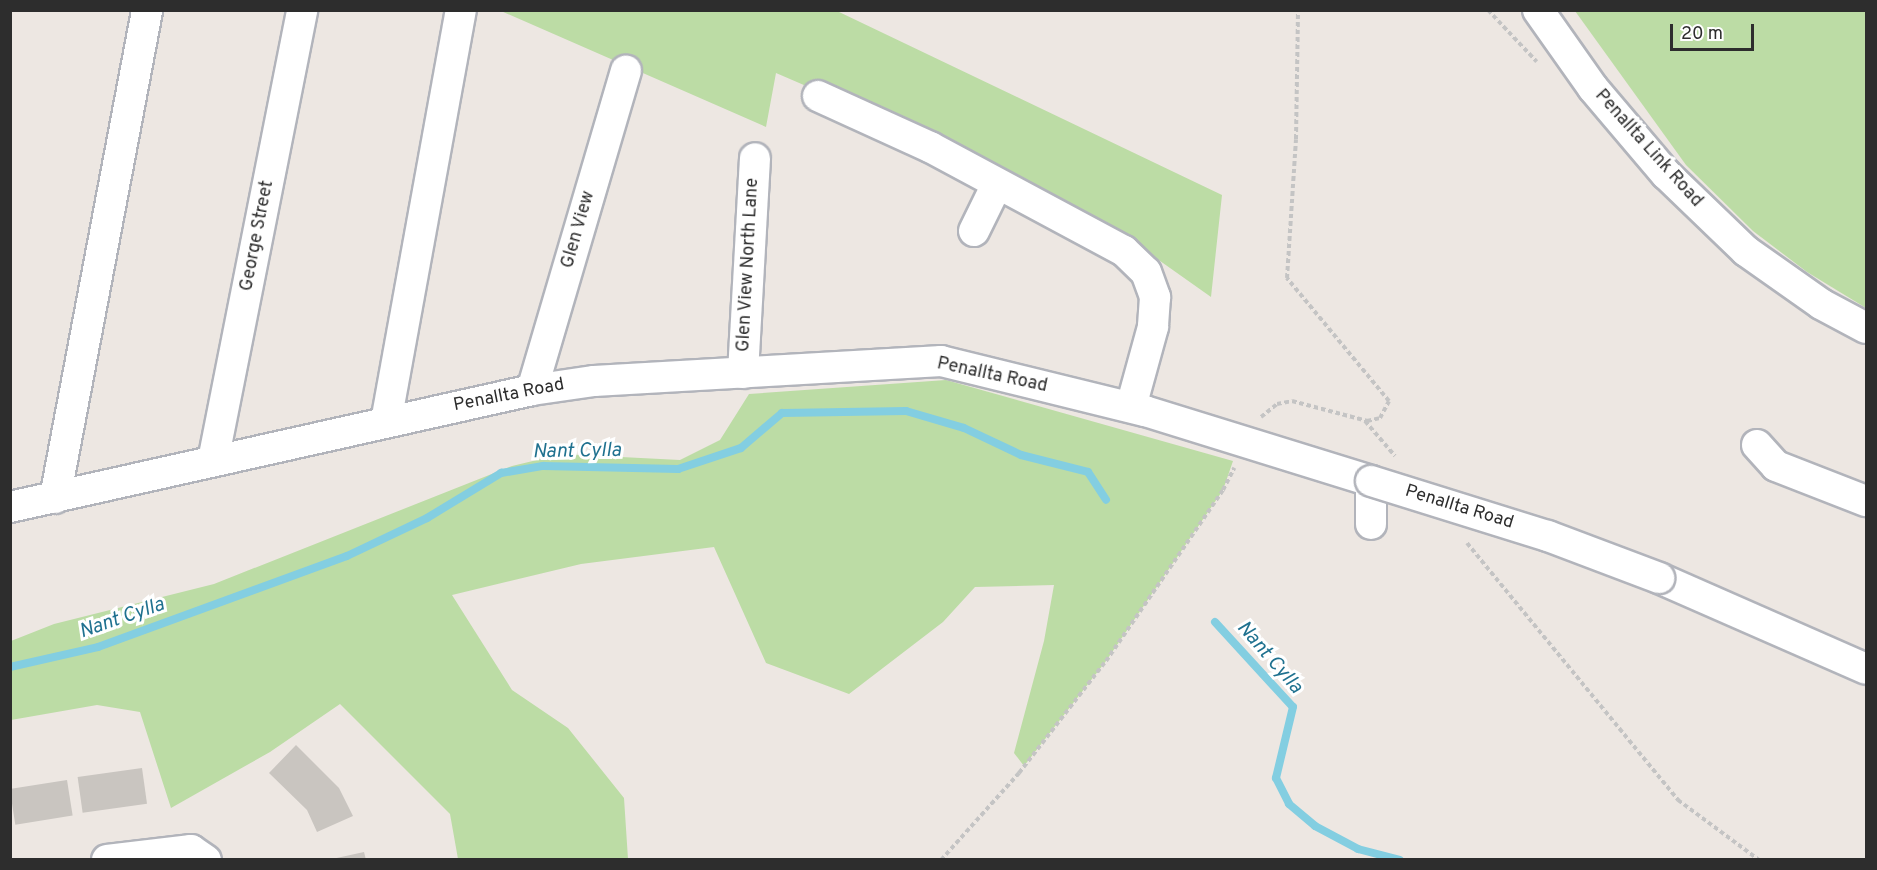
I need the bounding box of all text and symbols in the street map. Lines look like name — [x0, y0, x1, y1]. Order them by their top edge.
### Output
scale bar — [1673, 12, 1757, 50]
text: 20 m — [1681, 23, 1723, 46]
street label: Penallta Link Road — [1589, 86, 1707, 212]
street label: Glen View North Lane — [734, 177, 764, 353]
street label: George Street — [237, 179, 279, 293]
street label: Glen View — [558, 189, 600, 271]
street label: Penallta Road — [935, 354, 1049, 398]
street label: Penallta Road — [452, 375, 566, 417]
water label: Nant Cylla — [533, 439, 621, 465]
street label: Penallta Road — [1402, 481, 1516, 535]
water label: Nant Cylla — [76, 593, 168, 645]
water label: Nant Cylla — [1231, 617, 1307, 699]

